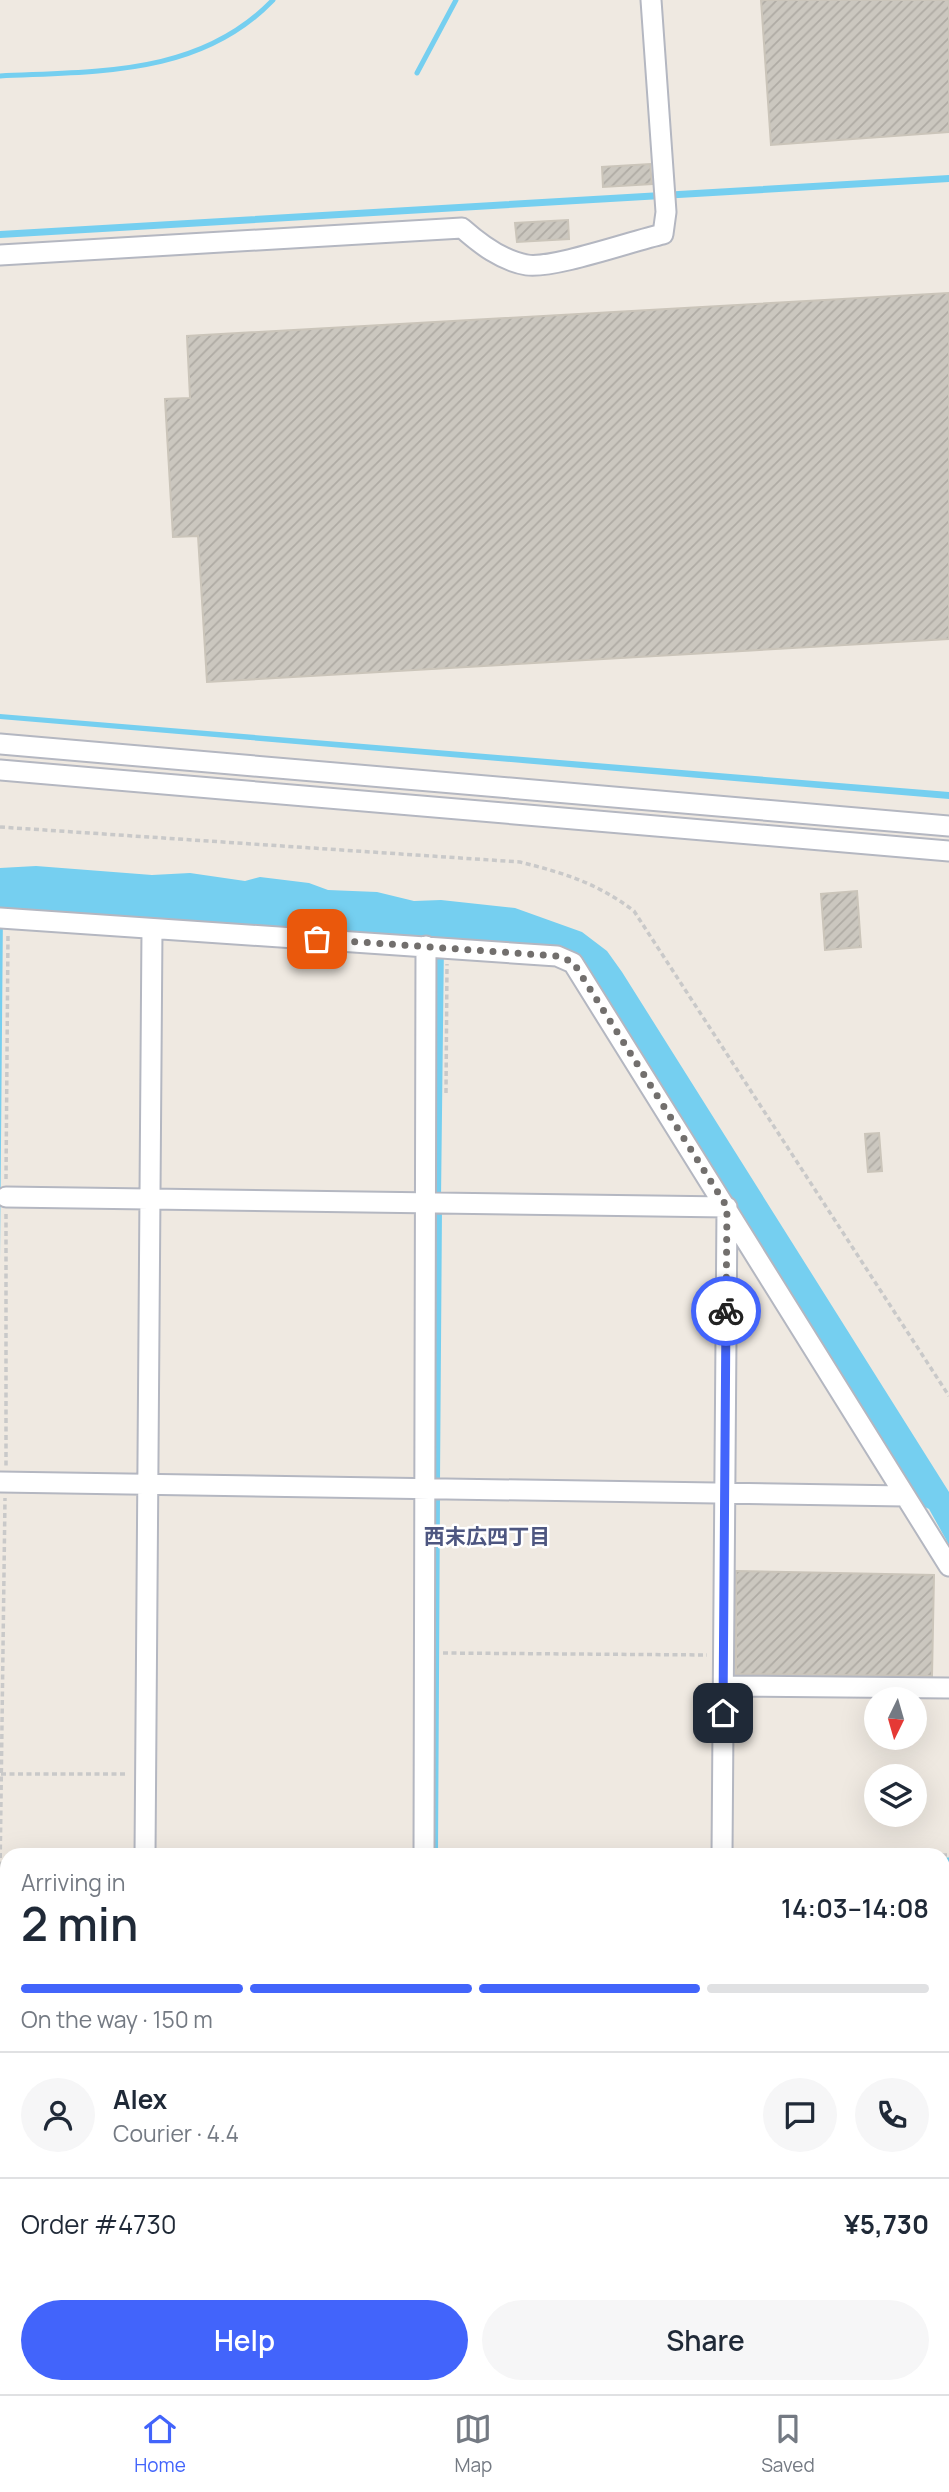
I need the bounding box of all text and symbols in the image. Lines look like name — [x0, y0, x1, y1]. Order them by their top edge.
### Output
pin — [287, 909, 347, 969]
icon: bag — [298, 920, 336, 958]
courier — [691, 1276, 761, 1346]
icon: bike — [707, 1292, 745, 1330]
district label: 西末広四丁目 — [424, 1522, 550, 1550]
pin — [693, 1683, 753, 1743]
north arrow — [864, 1687, 928, 1750]
map controls — [864, 1687, 927, 1827]
icon: home — [704, 1694, 742, 1732]
button: layers — [864, 1764, 927, 1827]
text: Arriving in — [21, 1866, 126, 1898]
text: 14:03–14:08 — [781, 1890, 929, 1926]
text: 2 min — [21, 1892, 138, 1955]
text: On the way · 150 m — [21, 2003, 213, 2035]
button: person — [21, 2078, 95, 2152]
button: chat — [763, 2078, 837, 2152]
button: phone — [855, 2078, 929, 2152]
text: Alex — [113, 2081, 167, 2117]
text: Courier · 4.4 — [113, 2117, 239, 2149]
text: Order #4730 — [21, 2206, 177, 2242]
text: ¥5,730 — [844, 2206, 929, 2242]
button: Help — [21, 2300, 468, 2380]
button: Share — [482, 2300, 929, 2380]
tab: Home — [134, 2410, 186, 2478]
tab: Map — [454, 2410, 492, 2478]
tab: Saved — [761, 2410, 815, 2478]

